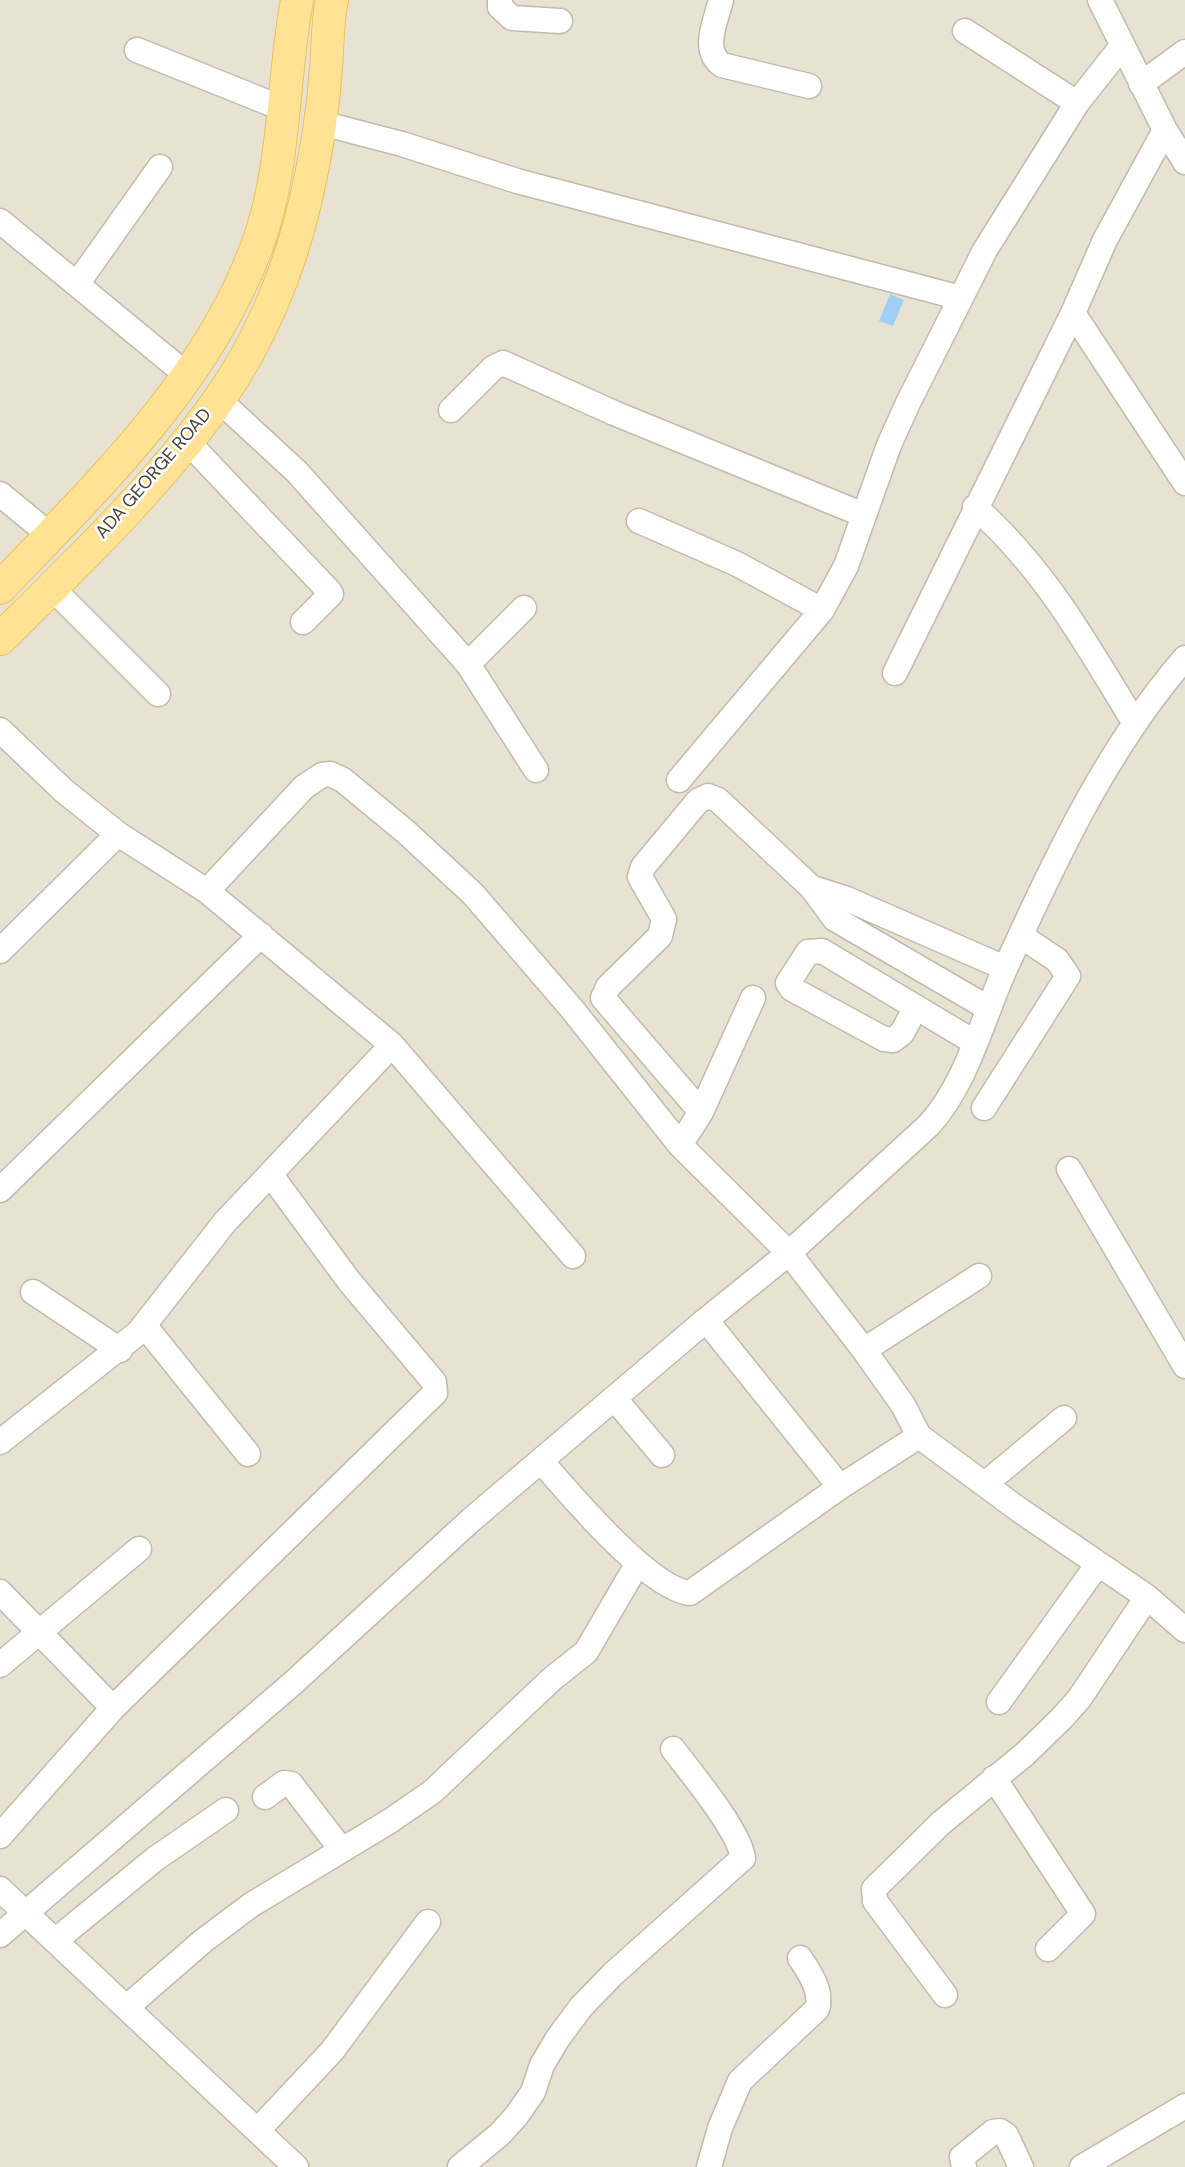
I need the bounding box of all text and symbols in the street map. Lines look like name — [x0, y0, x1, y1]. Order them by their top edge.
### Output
street label: ADA GEORGE ROAD — [92, 405, 216, 543]

